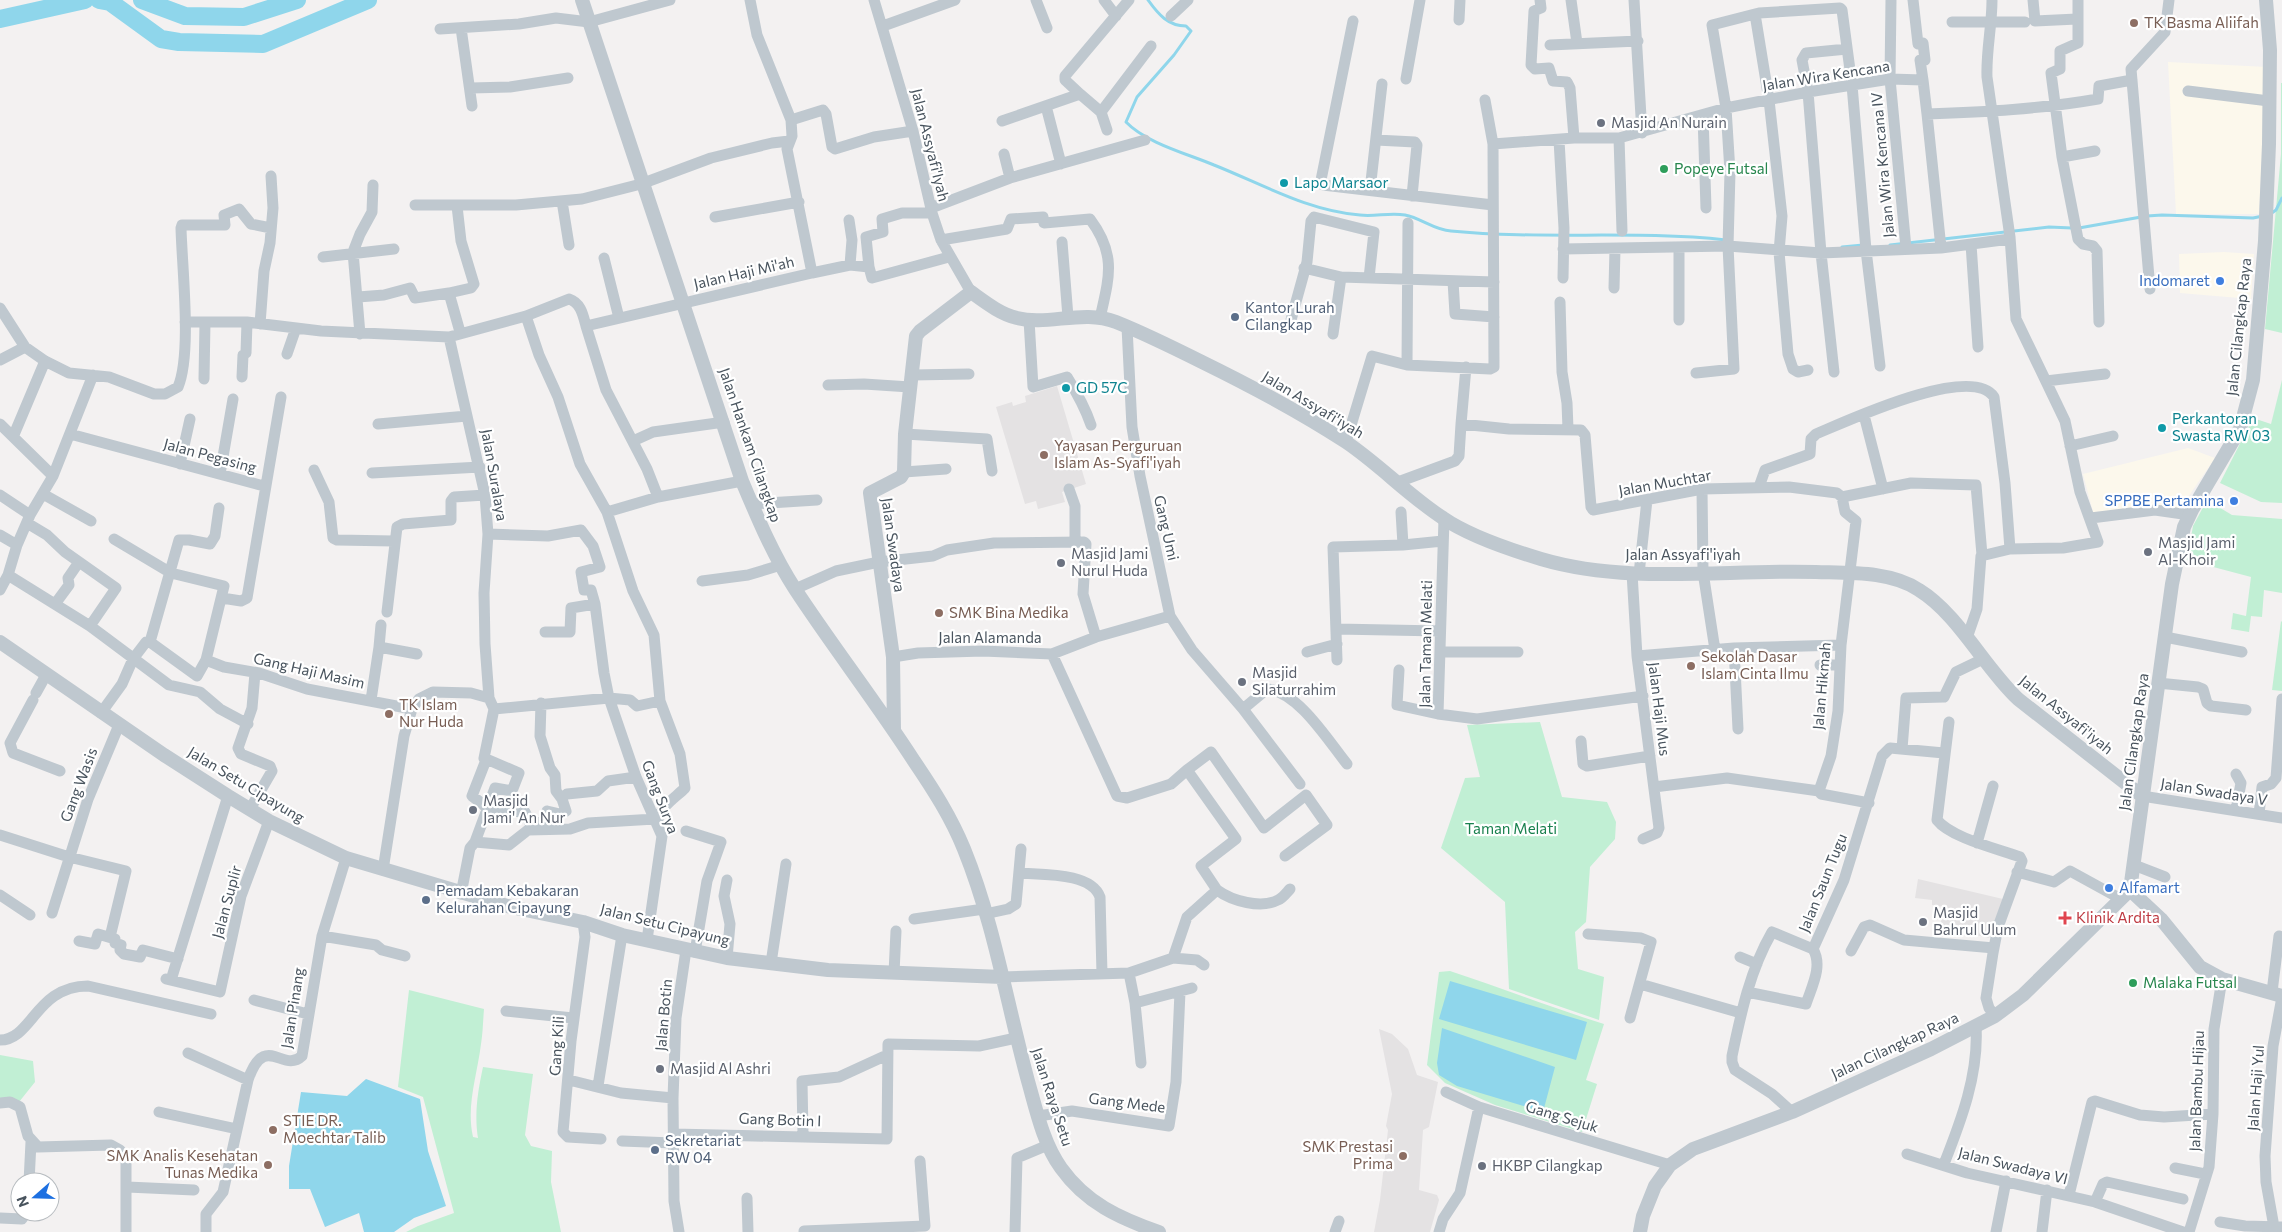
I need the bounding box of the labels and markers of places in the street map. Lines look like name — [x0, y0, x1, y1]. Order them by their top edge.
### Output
place label: TK Basma Aliifah — [2144, 13, 2259, 31]
marker: TK Basma Aliifah — [2128, 17, 2140, 29]
place label: Masjid An Nurain — [1611, 113, 1727, 131]
marker: Masjid An Nurain — [1595, 117, 1607, 129]
place label: Popeye Futsal — [1674, 159, 1768, 177]
marker: Popeye Futsal — [1658, 163, 1670, 175]
place label: Lapo Marsaor — [1294, 173, 1389, 191]
marker: Lapo Marsaor — [1278, 177, 1290, 189]
place label: Indomaret — [2139, 271, 2210, 289]
marker: Indomaret — [2214, 275, 2226, 287]
place label: Kantor Lurah Cilangkap — [1245, 298, 1335, 333]
marker: Kantor Lurah Cilangkap — [1229, 311, 1241, 323]
place label: GD 57C — [1076, 378, 1128, 396]
marker: GD 57C — [1060, 382, 1072, 394]
place label: Perkantoran Swasta RW 03 — [2172, 409, 2270, 444]
marker: Perkantoran Swasta RW 03 — [2156, 422, 2168, 434]
place label: Yayasan Perguruan Islam As-Syafi'iyah — [1054, 436, 1182, 471]
marker: Yayasan Perguruan Islam As-Syafi'iyah — [1038, 449, 1050, 461]
place label: SPPBE Pertamina — [2104, 491, 2224, 509]
marker: SPPBE Pertamina — [2228, 495, 2240, 507]
place label: Masjid Jami Al-Khoir — [2158, 533, 2235, 568]
place label: Masjid Jami Nurul Huda — [1071, 544, 1148, 579]
marker: Masjid Jami Al-Khoir — [2142, 546, 2154, 558]
marker: Masjid Jami Nurul Huda — [1055, 557, 1067, 569]
place label: SMK Bina Medika — [949, 603, 1069, 621]
marker: SMK Bina Medika — [933, 607, 945, 619]
place label: Sekolah Dasar Islam Cinta Ilmu — [1701, 647, 1809, 682]
marker: Sekolah Dasar Islam Cinta Ilmu — [1685, 660, 1697, 672]
place label: Masjid Silaturrahim — [1252, 663, 1336, 698]
marker: Masjid Silaturrahim — [1236, 676, 1248, 688]
place label: TK Islam Nur Huda — [399, 695, 464, 730]
marker: TK Islam Nur Huda — [383, 708, 395, 720]
place label: Masjid Jami' An Nur — [483, 791, 566, 826]
marker: Masjid Jami' An Nur — [467, 804, 479, 816]
place label: Alfamart — [2119, 878, 2180, 896]
place label: Pemadam Kebakaran Kelurahan Cipayung — [436, 881, 579, 916]
marker: Alfamart — [2103, 882, 2115, 894]
marker: Pemadam Kebakaran Kelurahan Cipayung — [420, 894, 432, 906]
place label: Masjid Bahrul Ulum — [1933, 903, 2016, 938]
place label: Klinik Ardita — [2076, 908, 2160, 926]
marker: Klinik Ardita — [2058, 911, 2072, 925]
marker: Masjid Bahrul Ulum — [1917, 916, 1929, 928]
place label: Malaka Futsal — [2143, 973, 2237, 991]
marker: Malaka Futsal — [2127, 977, 2139, 989]
place label: Masjid Al Ashri — [670, 1059, 771, 1077]
marker: Masjid Al Ashri — [654, 1063, 666, 1075]
place label: STIE DR. Moechtar Talib — [283, 1111, 386, 1146]
marker: STIE DR. Moechtar Talib — [267, 1124, 279, 1136]
place label: Sekretariat RW 04 — [665, 1131, 741, 1166]
place label: SMK Prestasi Prima — [1302, 1137, 1393, 1172]
marker: Sekretariat RW 04 — [649, 1144, 661, 1156]
place label: SMK Analis Kesehatan Tunas Medika — [107, 1146, 258, 1181]
marker: SMK Prestasi Prima — [1397, 1150, 1409, 1162]
place label: HKBP Cilangkap — [1492, 1156, 1603, 1174]
marker: SMK Analis Kesehatan Tunas Medika — [262, 1159, 274, 1171]
marker: HKBP Cilangkap — [1476, 1160, 1488, 1172]

